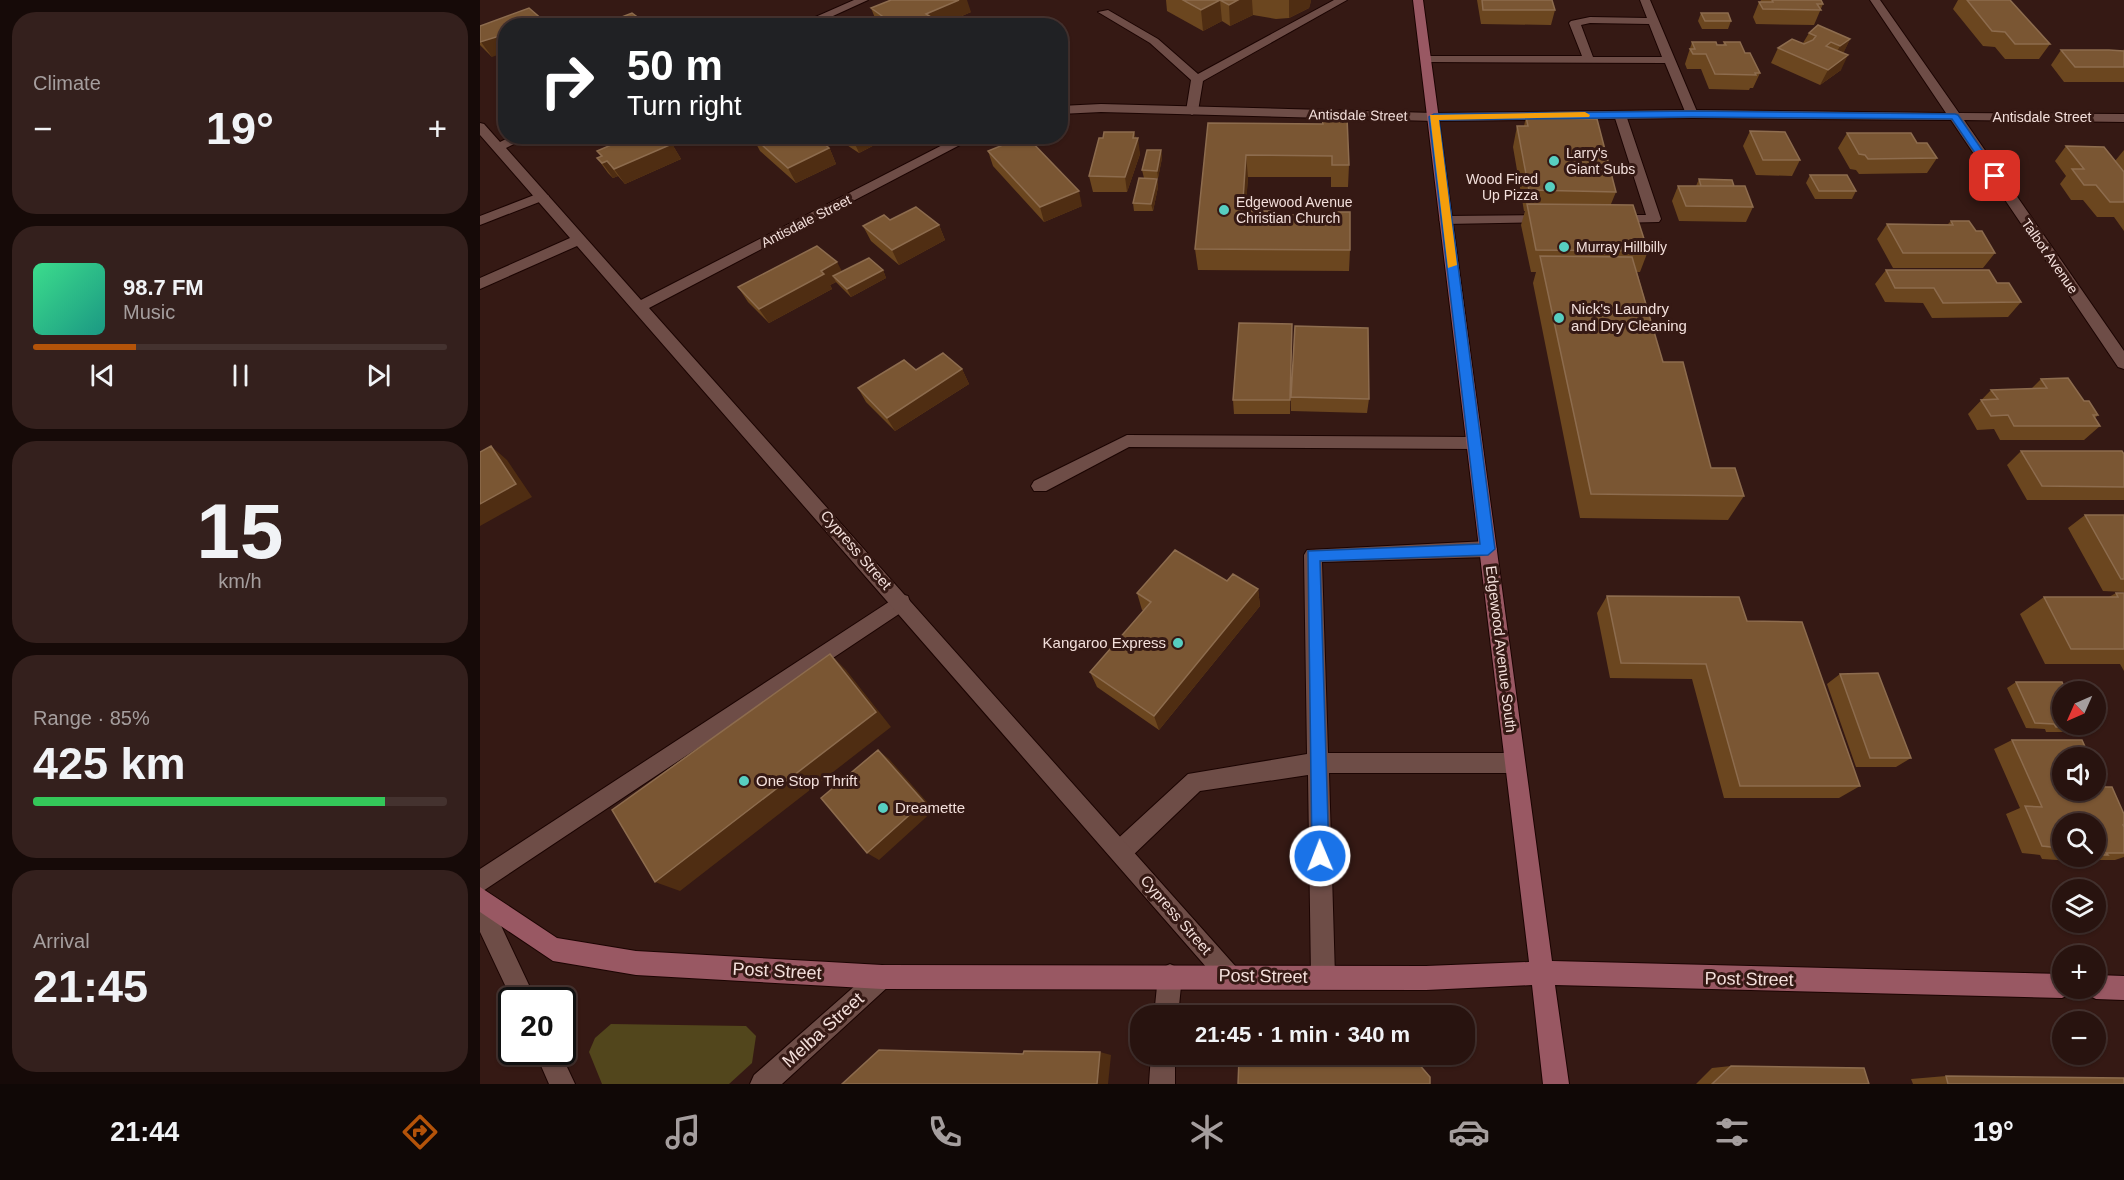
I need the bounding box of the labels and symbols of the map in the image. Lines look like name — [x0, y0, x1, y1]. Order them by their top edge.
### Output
street label: Antisdale Street — [1308, 106, 1408, 124]
street label: Antisdale Street — [1993, 109, 2092, 125]
place label: Larry's Giant Subs — [1566, 145, 1635, 177]
pin — [1969, 150, 2020, 201]
marker: Larry's Giant Subs — [1547, 154, 1561, 168]
place label: Wood Fired Up Pizza — [1466, 171, 1538, 203]
marker: Wood Fired Up Pizza — [1543, 180, 1557, 194]
street label: Antisdale Street — [758, 191, 854, 251]
place label: Edgewood Avenue Christian Church — [1236, 194, 1353, 226]
marker: Edgewood Avenue Christian Church — [1217, 203, 1231, 217]
street label: Talbot Avenue — [2018, 215, 2082, 297]
place label: Murray Hillbilly — [1576, 239, 1667, 255]
marker: Murray Hillbilly — [1557, 240, 1571, 254]
place label: Nick's Laundry and Dry Cleaning — [1571, 300, 1687, 334]
marker: Nick's Laundry and Dry Cleaning — [1552, 311, 1566, 325]
street label: Cypress Street — [817, 507, 896, 593]
street label: Edgewood Avenue South — [1483, 564, 1520, 733]
place label: Kangaroo Express — [1043, 634, 1166, 651]
marker: Kangaroo Express — [1171, 636, 1185, 650]
north arrow — [2052, 681, 2106, 735]
place label: One Stop Thrift — [756, 772, 858, 789]
marker: One Stop Thrift — [737, 774, 751, 788]
place label: Dreamette — [895, 799, 965, 816]
marker: Dreamette — [876, 801, 890, 815]
position arrow — [1288, 824, 1352, 888]
street label: Cypress Street — [1137, 872, 1216, 958]
street label: Post Street — [732, 959, 822, 983]
street label: Post Street — [1218, 965, 1308, 987]
street label: Post Street — [1704, 968, 1794, 990]
speed limit sign: 20 — [498, 987, 576, 1065]
street label: Melba Street — [778, 988, 868, 1072]

